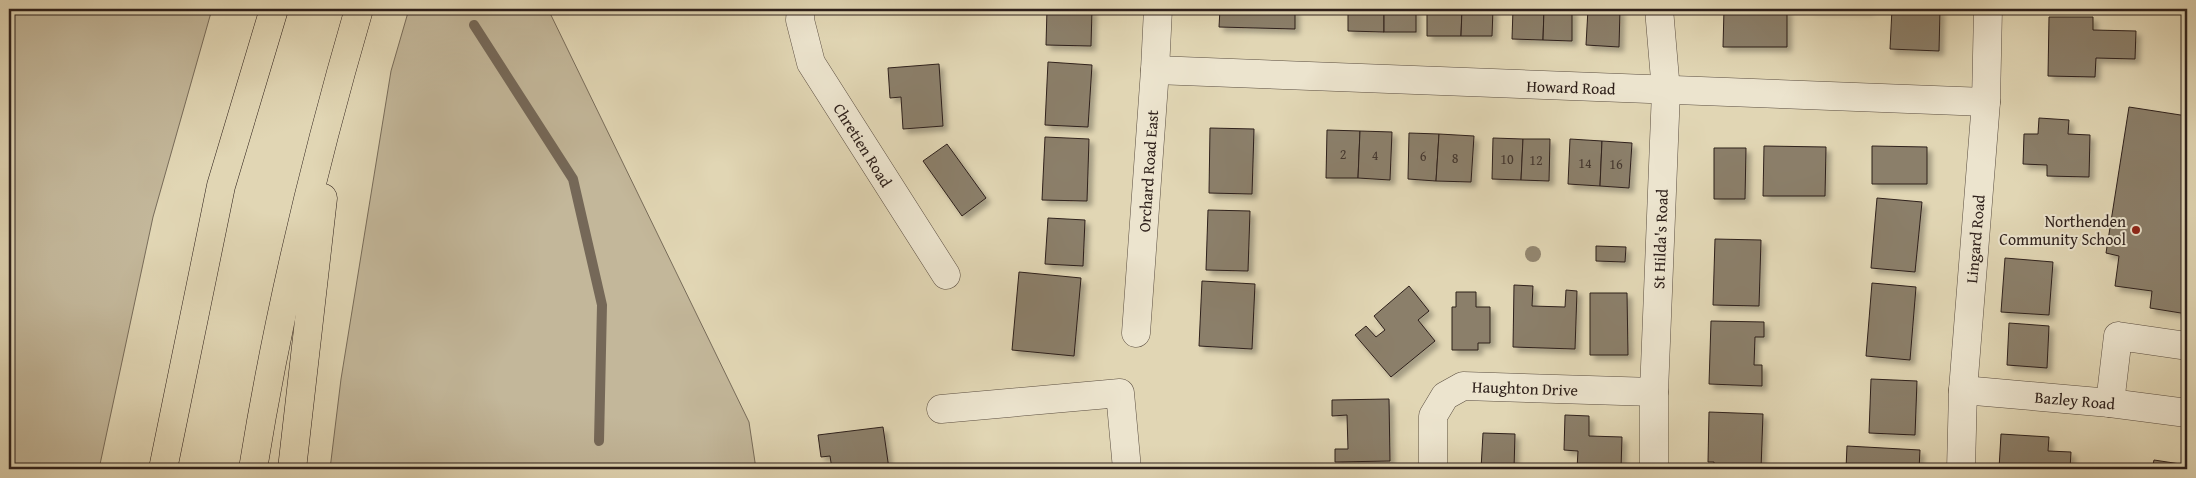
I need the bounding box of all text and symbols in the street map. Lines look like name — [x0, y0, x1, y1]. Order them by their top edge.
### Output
street label: Howard Road — [1526, 73, 1616, 101]
street label: Chretien Road — [828, 98, 899, 192]
street label: Orchard Road East — [1132, 109, 1164, 233]
house number: 2 — [1340, 144, 1346, 164]
house number: 4 — [1372, 145, 1379, 165]
house number: 6 — [1420, 146, 1427, 166]
house number: 8 — [1452, 148, 1459, 168]
house number: 10 — [1500, 149, 1514, 169]
house number: 12 — [1529, 150, 1543, 170]
house number: 14 — [1578, 153, 1592, 173]
house number: 16 — [1609, 154, 1623, 174]
street label: St Hilda's Road — [1646, 188, 1674, 289]
street label: Lingard Road — [1959, 193, 1991, 284]
place label: Northenden Community School — [1999, 209, 2127, 251]
marker: Northenden Community School — [2130, 224, 2142, 236]
street label: Haughton Drive — [1472, 374, 1578, 402]
street label: Bazley Road — [2034, 385, 2117, 416]

